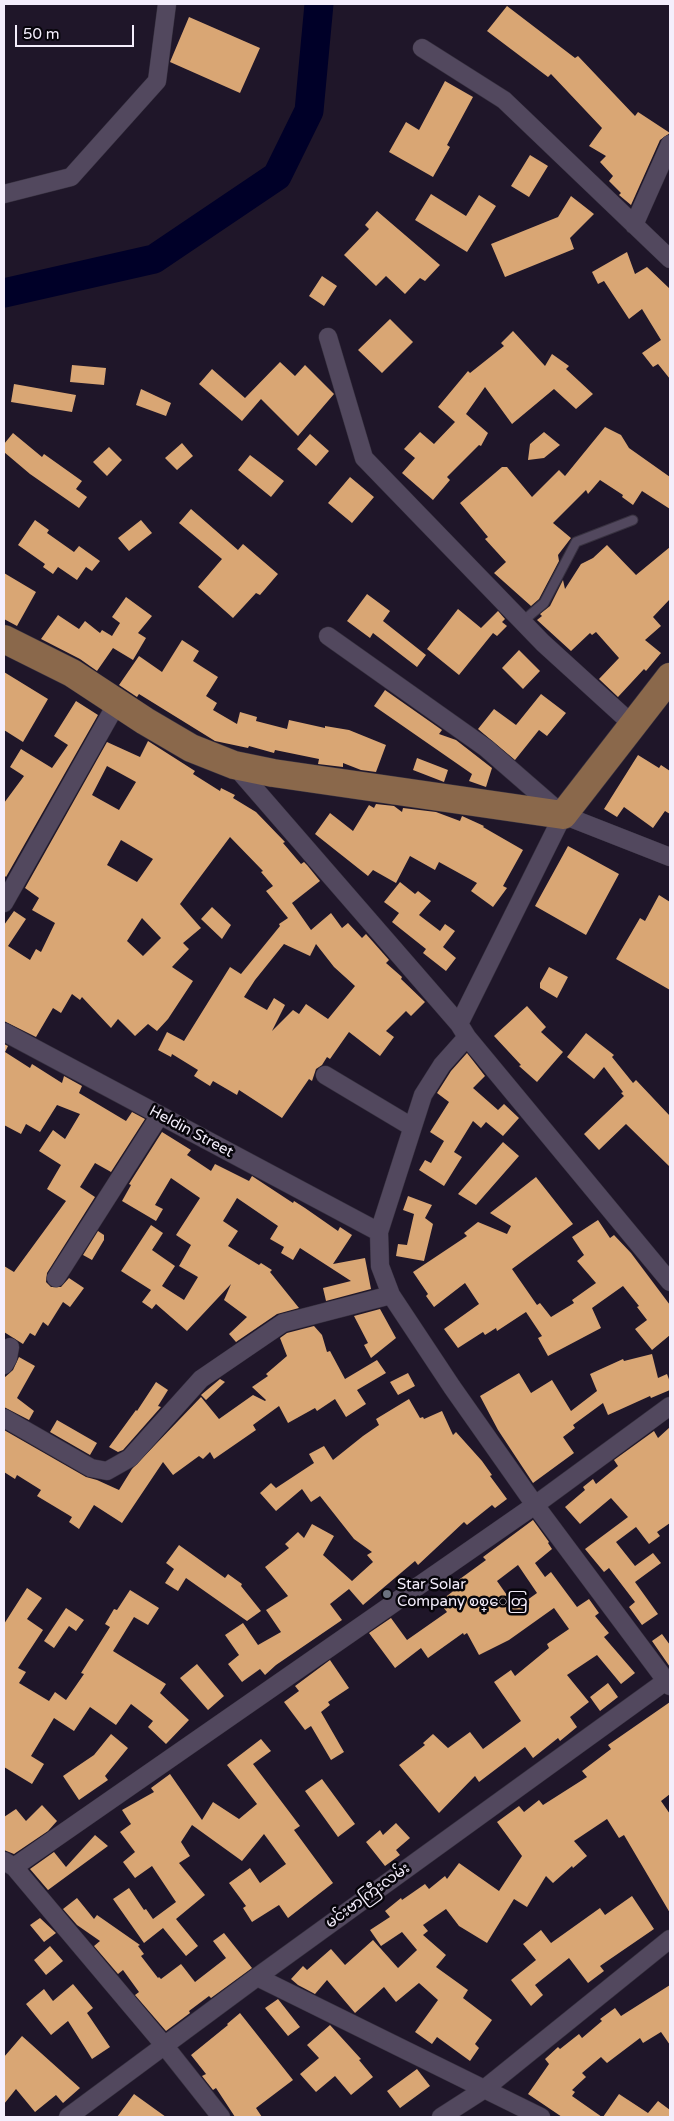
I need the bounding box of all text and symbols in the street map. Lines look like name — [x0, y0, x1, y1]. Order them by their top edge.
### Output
scale bar — [18, 15, 136, 47]
text: 50 m — [23, 25, 60, 43]
street label: Heldin Street — [146, 1102, 236, 1162]
place label: Star Solar Company စစ္ေတြ — [397, 1576, 528, 1611]
marker: Star Solar Company စစ္ေတြ — [381, 1588, 393, 1600]
street label: မင်းဗာကြီးလမ်း — [322, 1859, 414, 1933]

